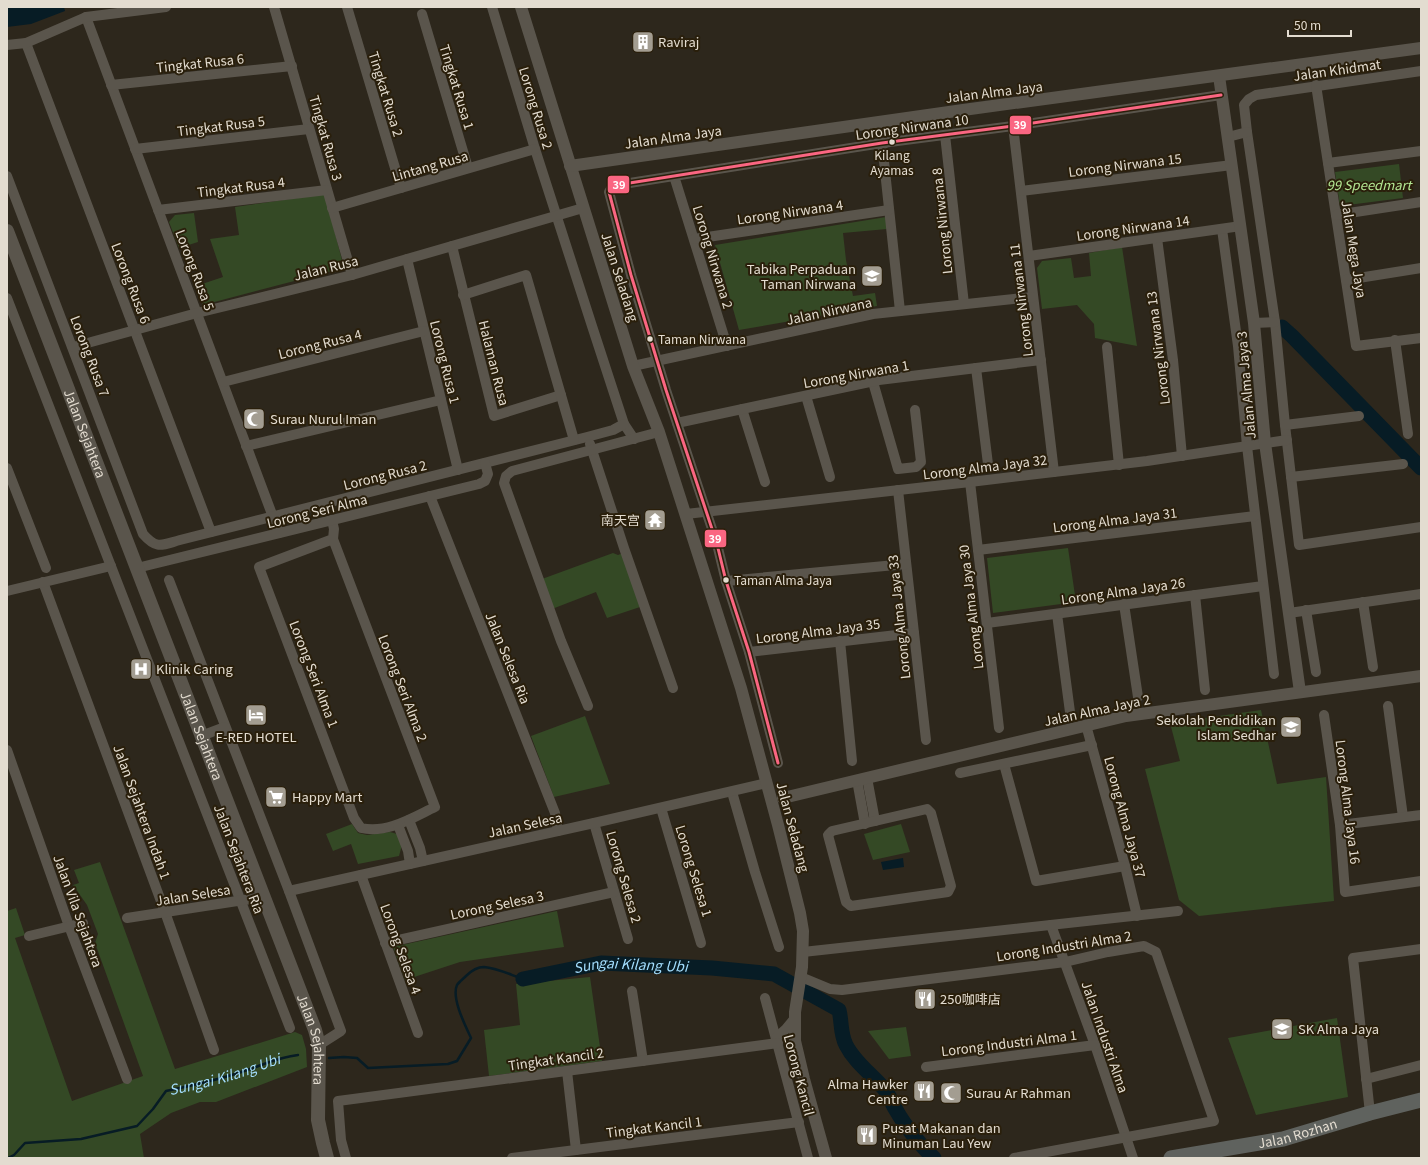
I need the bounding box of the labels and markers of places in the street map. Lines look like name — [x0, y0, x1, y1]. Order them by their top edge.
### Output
building icon: Raviraj — [630, 29, 656, 55]
place label: Raviraj — [658, 32, 699, 51]
marker: Kilang Ayamas — [887, 137, 897, 147]
place label: Kilang Ayamas — [870, 146, 914, 178]
place label: Tabika Perpaduan Taman Nirwana — [747, 259, 856, 293]
school or university icon: Tabika Perpaduan Taman Nirwana — [859, 263, 885, 289]
place label: Taman Nirwana — [658, 330, 746, 347]
marker: Taman Nirwana — [645, 334, 655, 344]
mosque icon: Surau Nurul Iman — [241, 406, 267, 432]
place label: Surau Nurul Iman — [270, 409, 376, 428]
temple icon: 南天宫 — [642, 507, 668, 533]
place label: 南天宫 — [601, 510, 640, 529]
place label: Taman Alma Jaya — [734, 571, 832, 588]
marker: Taman Alma Jaya — [721, 575, 731, 585]
hospital icon: Klinik Caring — [128, 656, 154, 682]
place label: Klinik Caring — [156, 659, 233, 678]
hotel icon: E-RED HOTEL — [243, 702, 269, 728]
place label: Sekolah Pendidikan Islam Sedhar — [1156, 710, 1277, 744]
school or university icon: Sekolah Pendidikan Islam Sedhar — [1278, 714, 1304, 740]
place label: E-RED HOTEL — [215, 727, 297, 746]
supermarket icon: Happy Mart — [263, 784, 289, 810]
place label: Happy Mart — [292, 787, 362, 806]
restaurant icon: 250咖啡店 — [912, 986, 938, 1012]
place label: 250咖啡店 — [940, 989, 1001, 1008]
school or university icon: SK Alma Jaya — [1269, 1016, 1295, 1042]
place label: SK Alma Jaya — [1298, 1019, 1379, 1038]
place label: Alma Hawker Centre — [828, 1074, 909, 1108]
restaurant icon: Alma Hawker Centre — [911, 1078, 937, 1104]
mosque icon: Surau Ar Rahman — [938, 1080, 964, 1106]
place label: Surau Ar Rahman — [966, 1083, 1071, 1102]
place label: Pusat Makanan dan Minuman Lau Yew — [882, 1118, 1001, 1152]
restaurant icon: Pusat Makanan dan Minuman Lau Yew — [854, 1122, 880, 1148]

